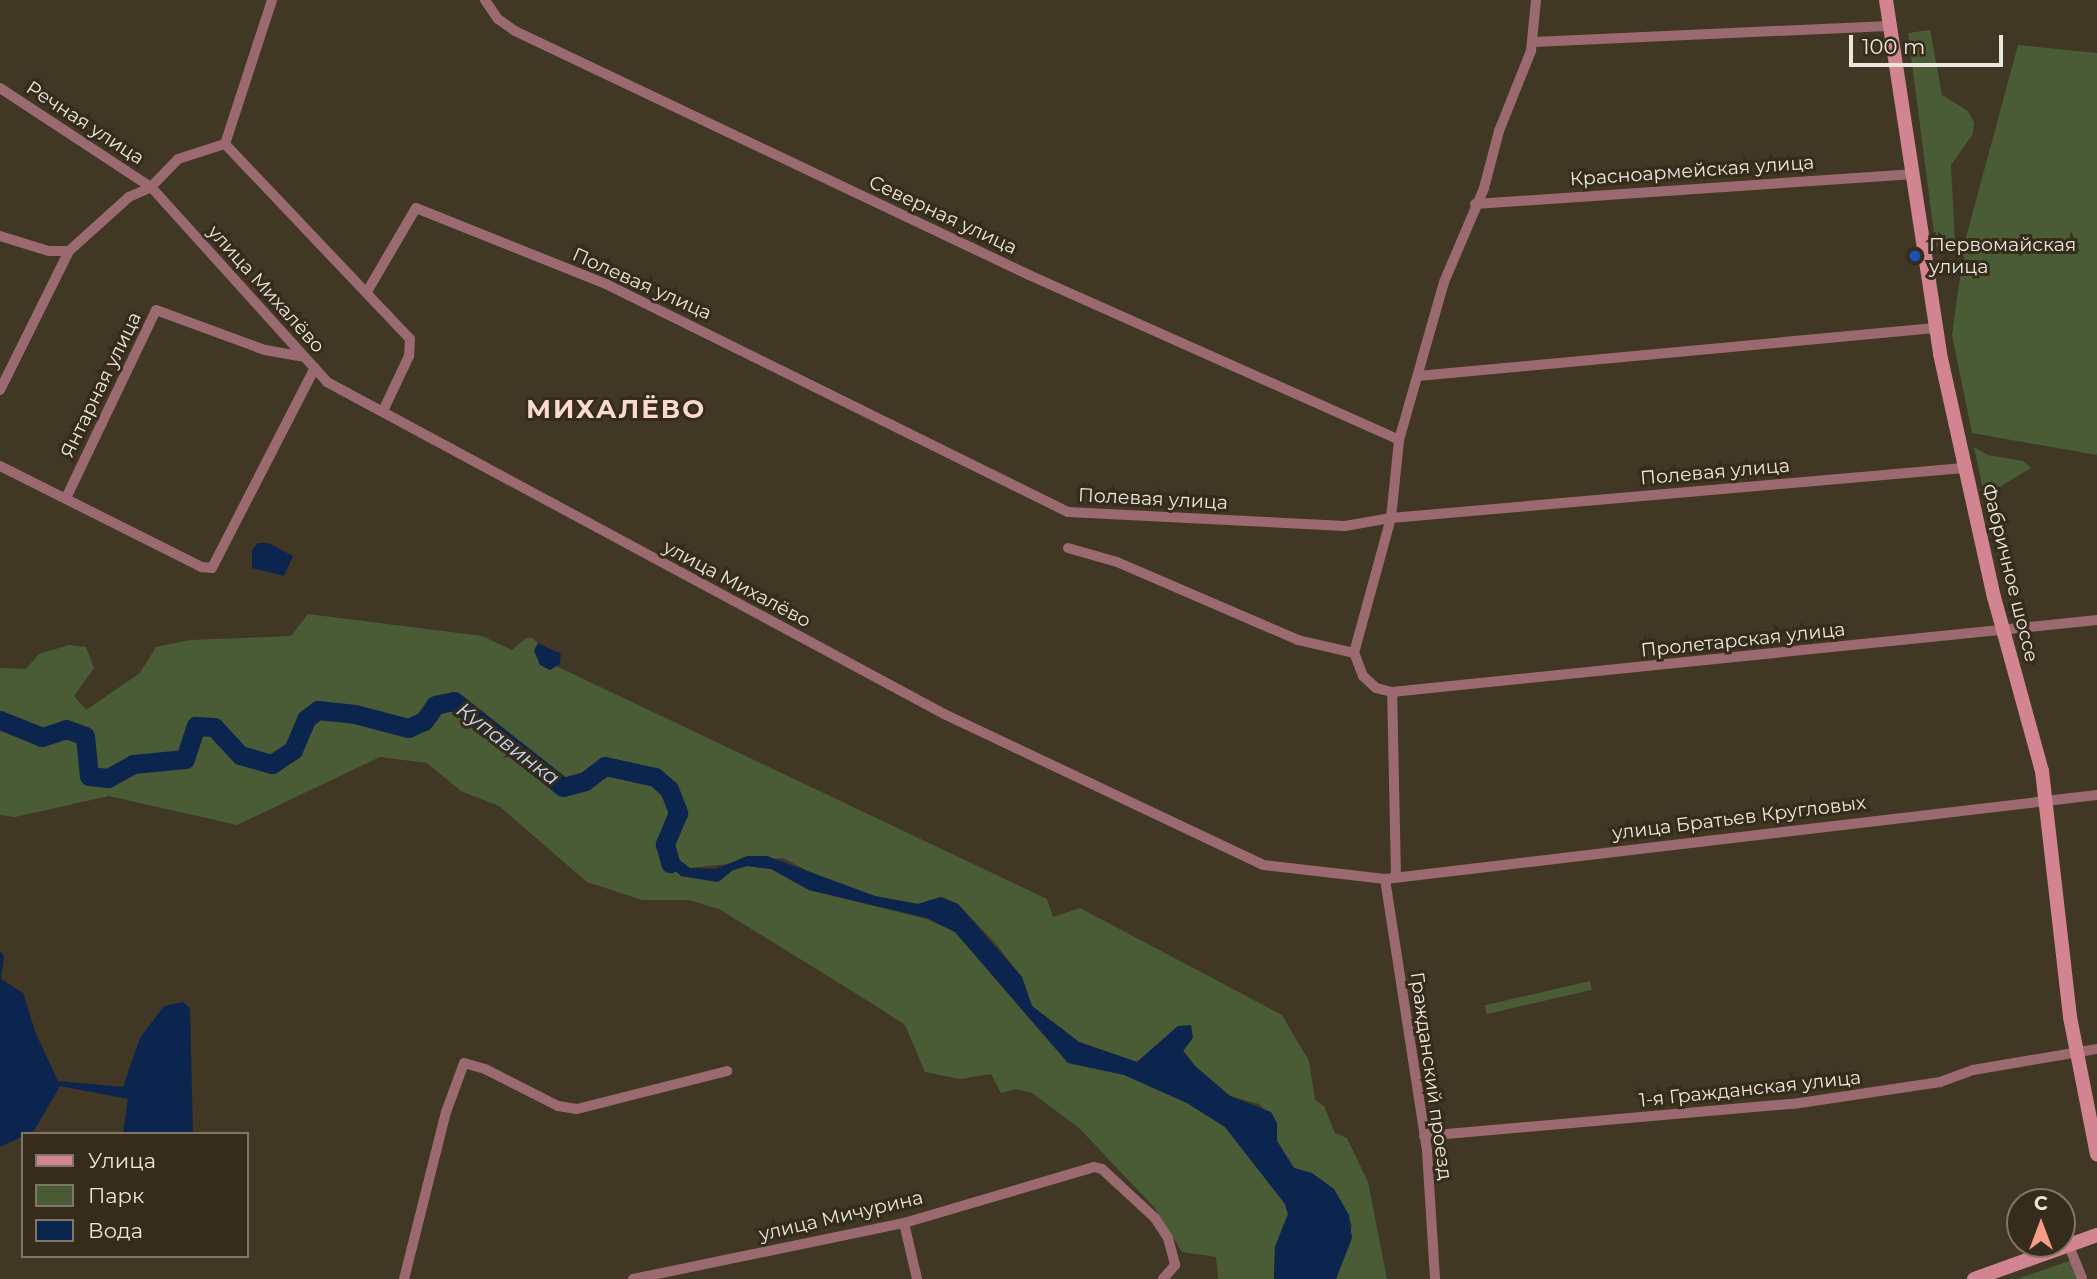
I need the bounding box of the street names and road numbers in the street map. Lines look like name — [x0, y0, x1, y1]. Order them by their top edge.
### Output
street label: Речная улица — [22, 76, 148, 170]
street label: Красноармейская улица — [1569, 151, 1815, 191]
street label: Северная улица — [865, 171, 1021, 259]
street label: улица Михалёво — [203, 220, 329, 358]
street label: Полевая улица — [569, 243, 715, 325]
street label: Янтарная улица — [56, 308, 146, 462]
street label: Полевая улица — [1639, 454, 1791, 490]
street label: Фабричное шоссе — [1977, 482, 2043, 664]
street label: Полевая улица — [1078, 484, 1228, 514]
street label: улица Михалёво — [659, 535, 815, 633]
street label: Пролетарская улица — [1640, 618, 1846, 662]
street label: улица Братьев Кругловых — [1611, 791, 1867, 845]
street label: Гражданский проезд — [1405, 971, 1457, 1181]
street label: 1-я Гражданская улица — [1638, 1066, 1862, 1112]
street label: улица Мичурина — [757, 1186, 925, 1246]

